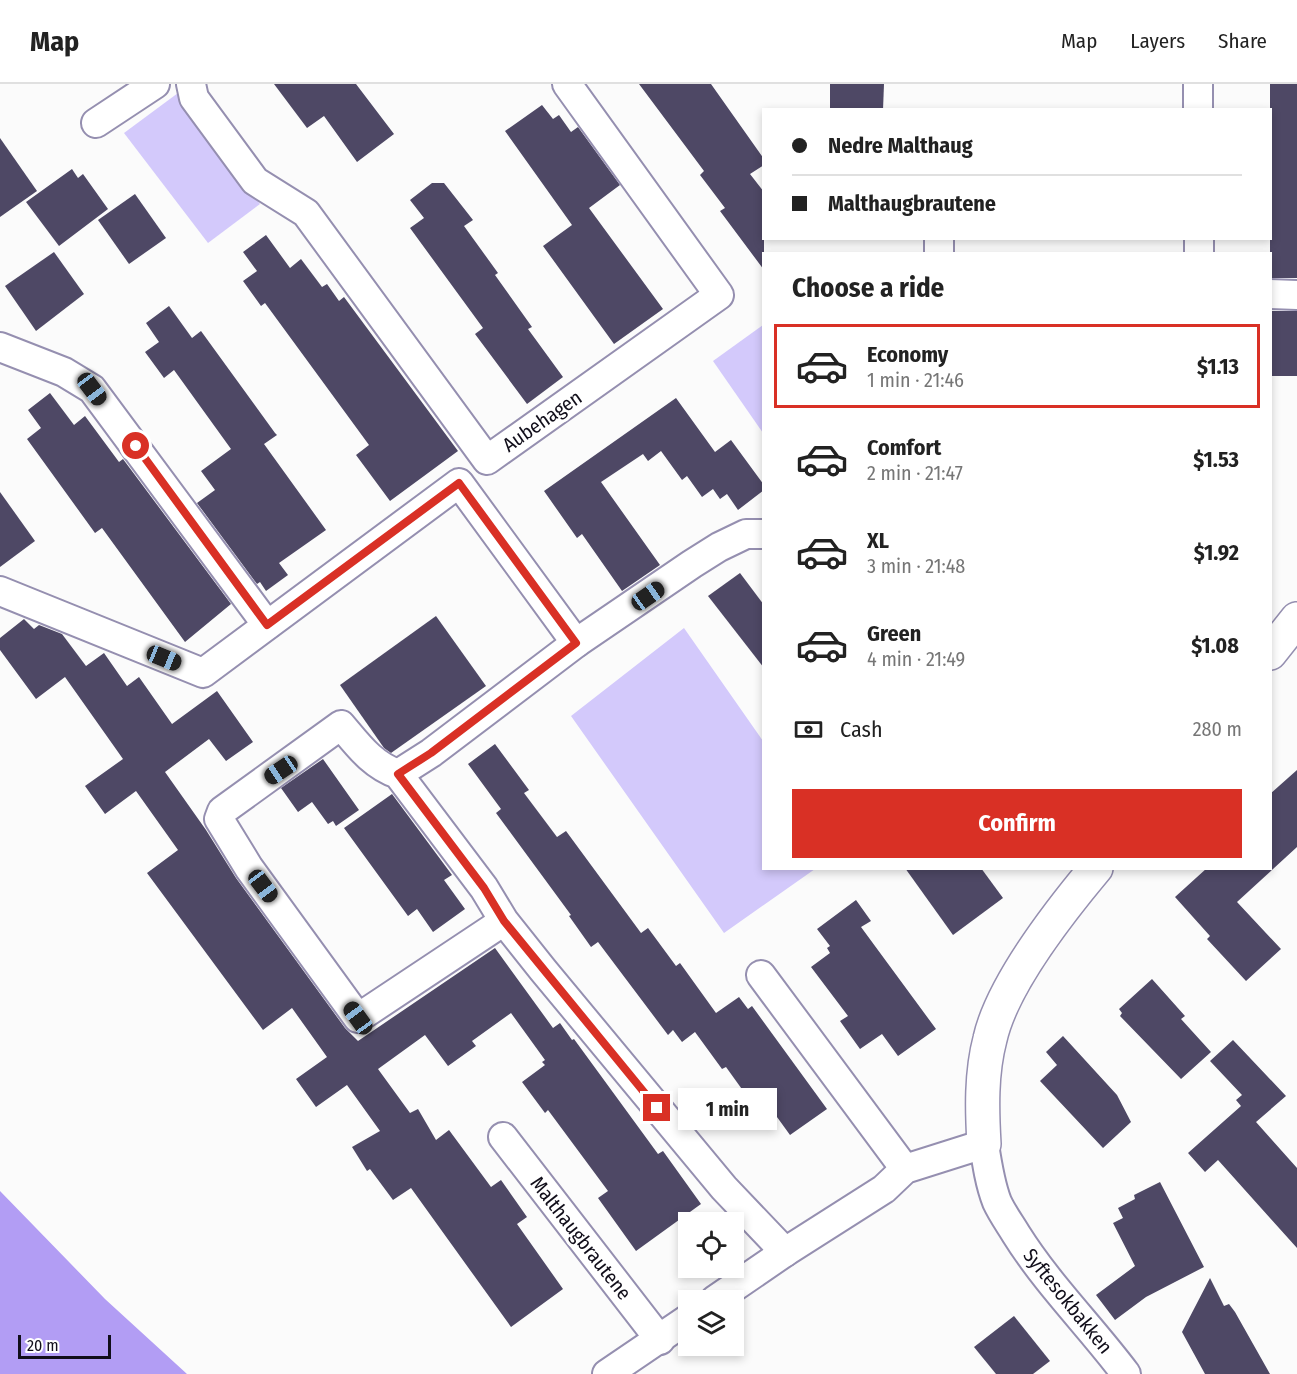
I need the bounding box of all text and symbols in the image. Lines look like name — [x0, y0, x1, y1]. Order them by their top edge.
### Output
text: Map — [30, 25, 79, 58]
text: Map — [1061, 28, 1097, 54]
text: Layers — [1130, 28, 1185, 54]
text: Share — [1218, 28, 1267, 54]
text: Nedre Malthaug — [828, 132, 973, 159]
text: Malthaugbrautene — [828, 190, 996, 217]
text: Choose a ride — [792, 272, 944, 304]
icon: car — [795, 339, 849, 393]
text: Economy — [867, 341, 948, 368]
text: $1.13 — [1197, 353, 1239, 380]
text: 1 min · 21:46 — [867, 368, 964, 392]
car — [74, 369, 110, 409]
street label: Aubehagen — [498, 385, 586, 457]
route start — [122, 432, 149, 459]
icon: car — [795, 432, 849, 486]
text: Comfort — [867, 434, 941, 461]
text: $1.53 — [1193, 446, 1239, 473]
text: 2 min · 21:47 — [867, 461, 963, 485]
icon: car — [795, 525, 849, 579]
text: XL — [867, 527, 889, 554]
text: $1.92 — [1194, 539, 1239, 566]
text: 3 min · 21:48 — [867, 554, 965, 578]
car — [628, 578, 668, 614]
icon: car — [795, 618, 849, 672]
text: Green — [867, 620, 921, 647]
text: $1.08 — [1191, 632, 1239, 659]
car — [144, 643, 184, 673]
text: 4 min · 21:49 — [867, 647, 965, 671]
icon: cash — [792, 713, 825, 746]
text: Cash — [840, 716, 883, 743]
text: 280 m — [1193, 717, 1242, 741]
car — [261, 752, 301, 788]
button: Confirm — [792, 789, 1242, 858]
car — [245, 866, 281, 906]
car — [340, 998, 376, 1038]
callout: 1 min — [678, 1087, 777, 1129]
route end — [643, 1094, 670, 1121]
text: 1 min — [706, 1097, 749, 1121]
street label: Malthaugbrautene — [525, 1172, 637, 1304]
map controls — [678, 1212, 744, 1356]
button: locate — [678, 1212, 744, 1278]
street label: Syftesokbakken — [1018, 1244, 1118, 1358]
button: layers — [678, 1290, 744, 1356]
scale bar — [18, 1332, 111, 1360]
text: 20 m — [27, 1336, 58, 1355]

